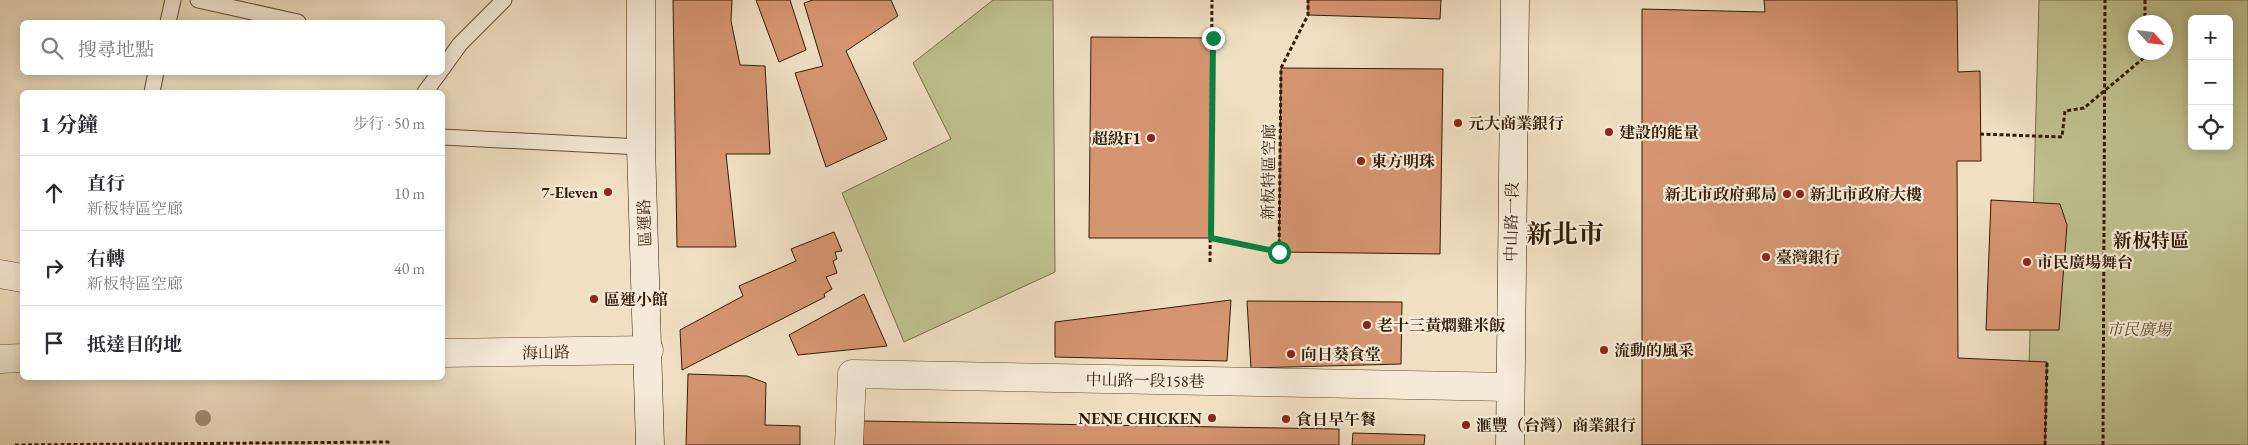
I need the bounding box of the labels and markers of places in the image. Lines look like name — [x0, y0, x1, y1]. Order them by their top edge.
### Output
place label: 元大商業銀行 — [1468, 113, 1564, 134]
marker: 元大商業銀行 — [1452, 117, 1464, 129]
place label: 建設的能量 — [1619, 122, 1699, 143]
marker: 建設的能量 — [1603, 126, 1615, 138]
place label: 超級F1 — [1092, 128, 1141, 149]
marker: 超級F1 — [1145, 132, 1157, 144]
place label: 東方明珠 — [1371, 151, 1435, 172]
marker: 東方明珠 — [1355, 155, 1367, 167]
place label: 7-Eleven — [541, 182, 598, 203]
place label: 新北市政府郵局 — [1665, 184, 1777, 205]
place label: 新北市政府大樓 — [1810, 184, 1922, 205]
marker: 7-Eleven — [602, 186, 614, 198]
marker: 新北市政府郵局 — [1781, 188, 1793, 200]
marker: 新北市政府大樓 — [1794, 188, 1806, 200]
place label: 臺灣銀行 — [1776, 247, 1840, 268]
marker: 臺灣銀行 — [1760, 251, 1772, 263]
place label: 市民廣場舞台 — [2037, 252, 2133, 273]
marker: 市民廣場舞台 — [2021, 256, 2033, 268]
place label: 區運小館 — [604, 289, 668, 310]
marker: 區運小館 — [588, 293, 600, 305]
place label: 老十三黃燜雞米飯 — [1377, 315, 1505, 336]
marker: 老十三黃燜雞米飯 — [1361, 319, 1373, 331]
place label: 流動的風采 — [1614, 340, 1694, 361]
place label: 向日葵食堂 — [1301, 344, 1381, 365]
marker: 流動的風采 — [1598, 344, 1610, 356]
marker: 向日葵食堂 — [1285, 348, 1297, 360]
place label: NENE CHICKEN — [1078, 408, 1202, 429]
place label: 食日早午餐 — [1296, 409, 1376, 430]
marker: NENE CHICKEN — [1206, 412, 1218, 424]
marker: 食日早午餐 — [1280, 413, 1292, 425]
place label: 滙豐（台灣）商業銀行 — [1476, 415, 1636, 436]
marker: 滙豐（台灣）商業銀行 — [1460, 419, 1472, 431]

